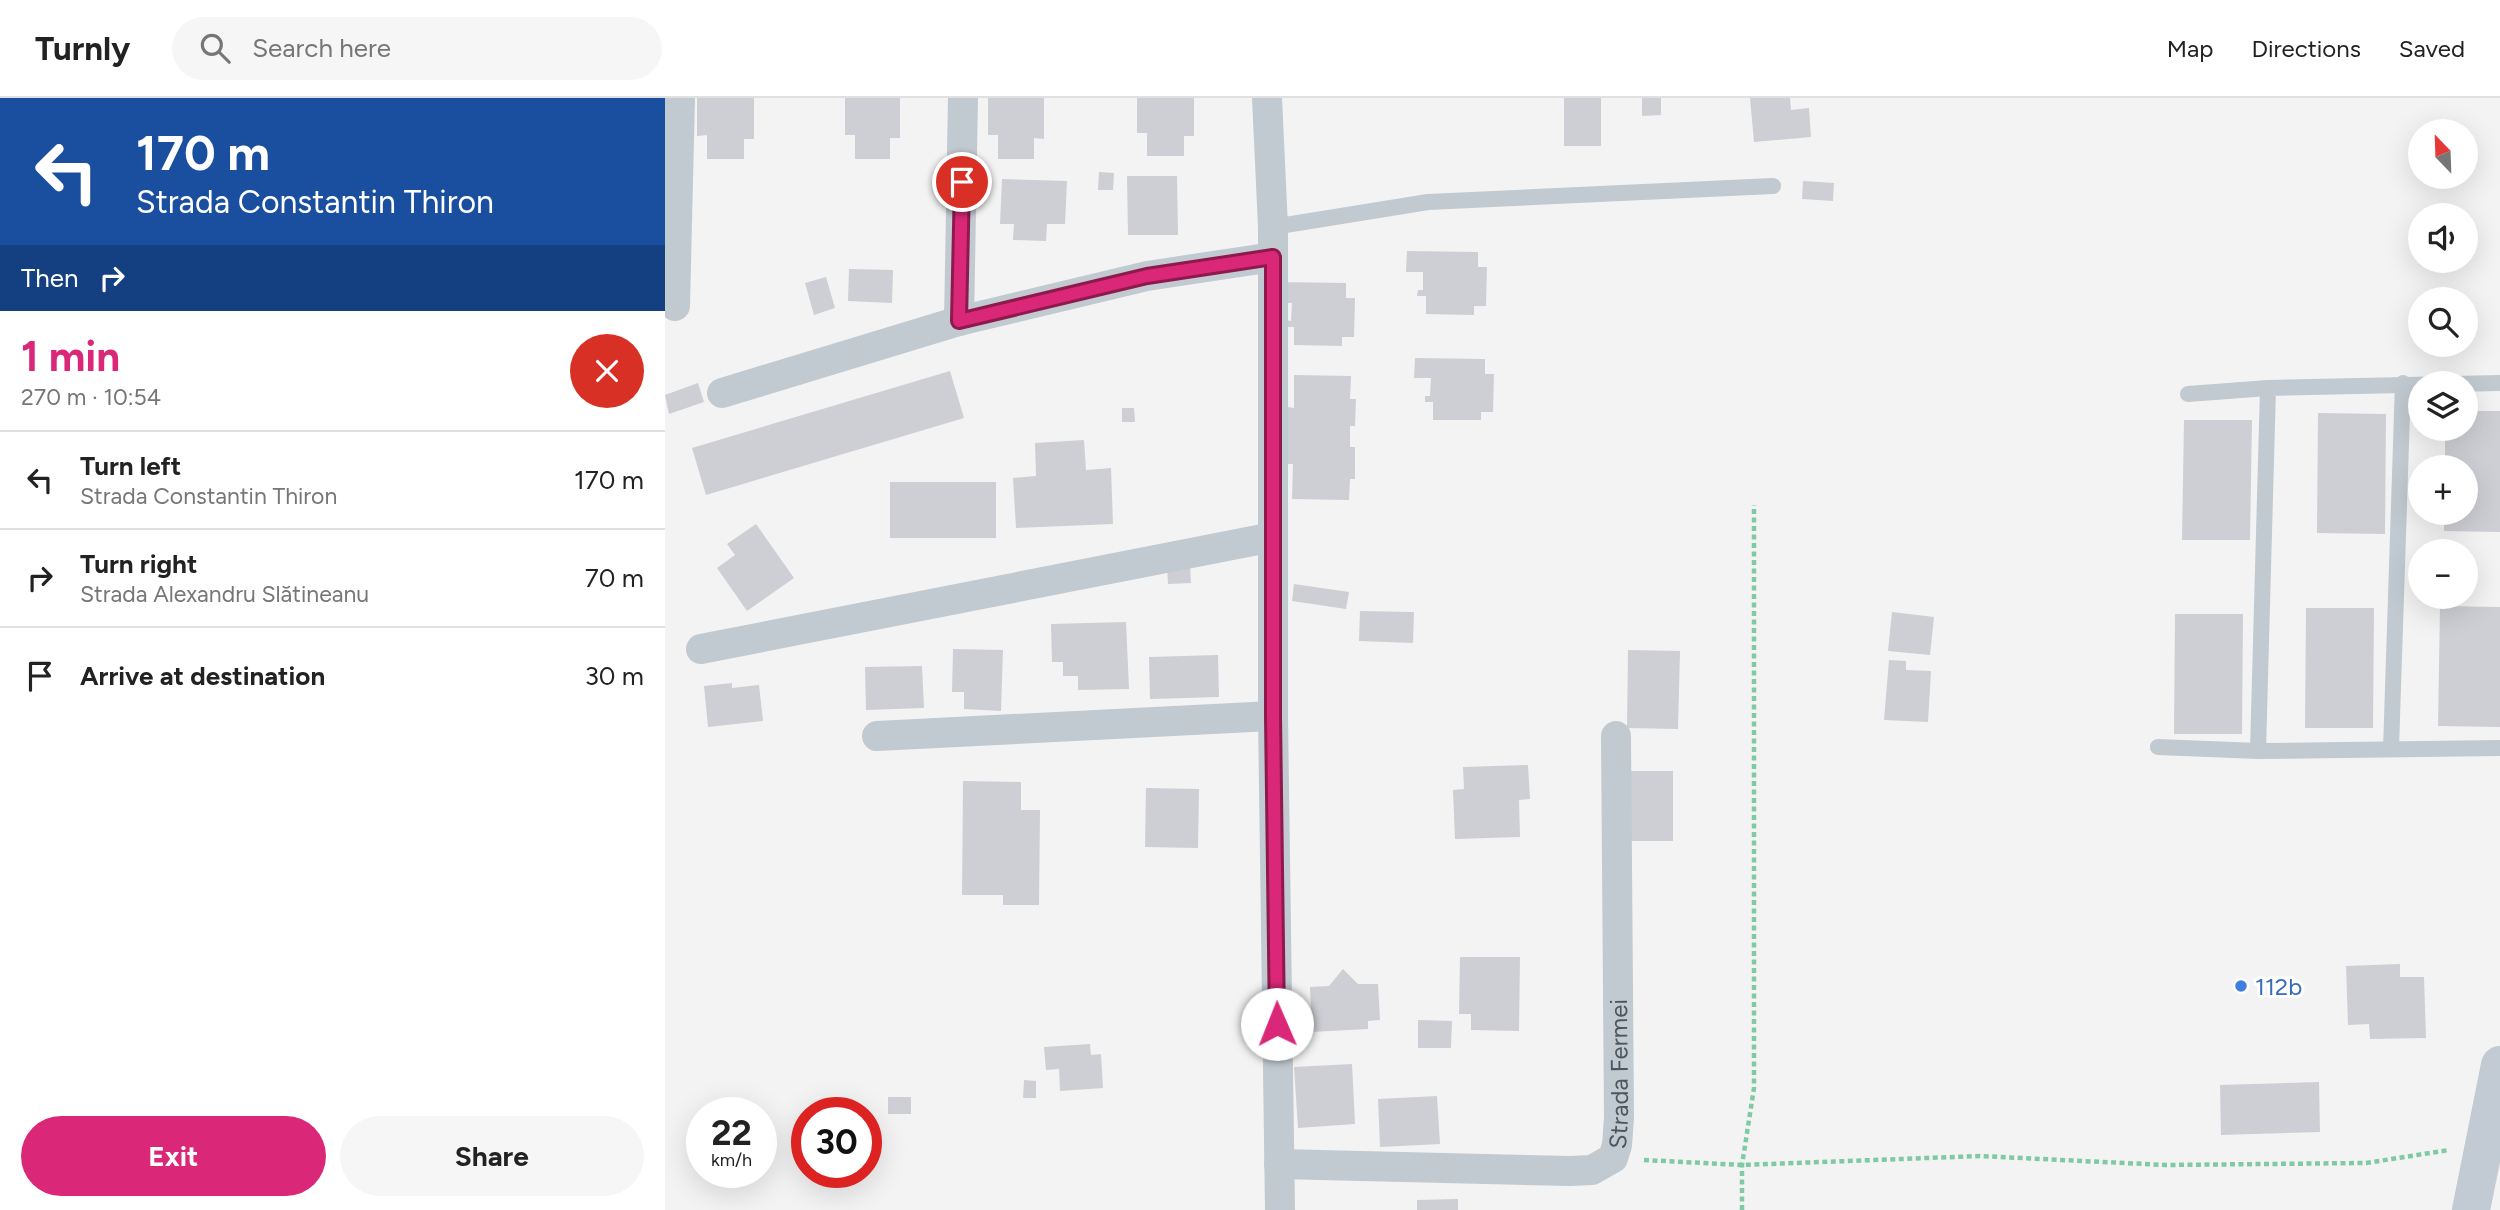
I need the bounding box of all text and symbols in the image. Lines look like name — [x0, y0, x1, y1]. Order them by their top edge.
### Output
search box — [172, 17, 662, 80]
text: Turnly — [35, 29, 130, 68]
icon: search — [196, 29, 234, 67]
text: Search here — [252, 32, 391, 64]
text: Map — [2167, 34, 2213, 63]
text: Directions — [2251, 34, 2361, 63]
text: Saved — [2399, 34, 2465, 63]
north arrow — [2408, 119, 2478, 189]
map controls — [2408, 119, 2478, 609]
text: 170 m — [136, 123, 270, 182]
icon: left — [21, 126, 112, 217]
pin — [932, 152, 992, 212]
icon: arrive — [943, 163, 981, 201]
text: Strada Constantin Thiron — [136, 183, 494, 221]
button: sound — [2408, 203, 2478, 273]
icon: right — [93, 259, 131, 297]
text: Then — [21, 262, 79, 294]
button: search — [2408, 287, 2478, 357]
text: 1 min — [21, 331, 120, 382]
button: close — [570, 334, 644, 408]
button: layers — [2408, 371, 2478, 441]
text: 270 m · 10:54 — [21, 383, 161, 411]
text: Turn left — [80, 450, 181, 482]
button: + — [2408, 455, 2478, 525]
icon: left — [21, 461, 59, 499]
text: 170 m — [574, 464, 644, 496]
text: Strada Constantin Thiron — [80, 482, 337, 510]
button: − — [2408, 539, 2478, 609]
text: Turn right — [80, 548, 197, 580]
icon: right — [21, 559, 59, 597]
text: 70 m — [585, 562, 644, 594]
text: Strada Alexandru Slătineanu — [80, 580, 369, 608]
icon: arrive — [21, 657, 59, 695]
text: Arrive at destination — [80, 660, 325, 692]
text: 30 m — [585, 660, 644, 692]
place label: 112b — [2255, 972, 2302, 1001]
marker: 112b — [2233, 978, 2249, 994]
position arrow — [1240, 987, 1314, 1061]
street label: Strada Fermei — [1602, 999, 1634, 1150]
speed limit sign: 30 — [791, 1097, 882, 1188]
text: 22 — [711, 1112, 752, 1154]
button: Exit — [21, 1116, 326, 1196]
button: Share — [340, 1116, 644, 1196]
text: km/h — [711, 1149, 752, 1171]

